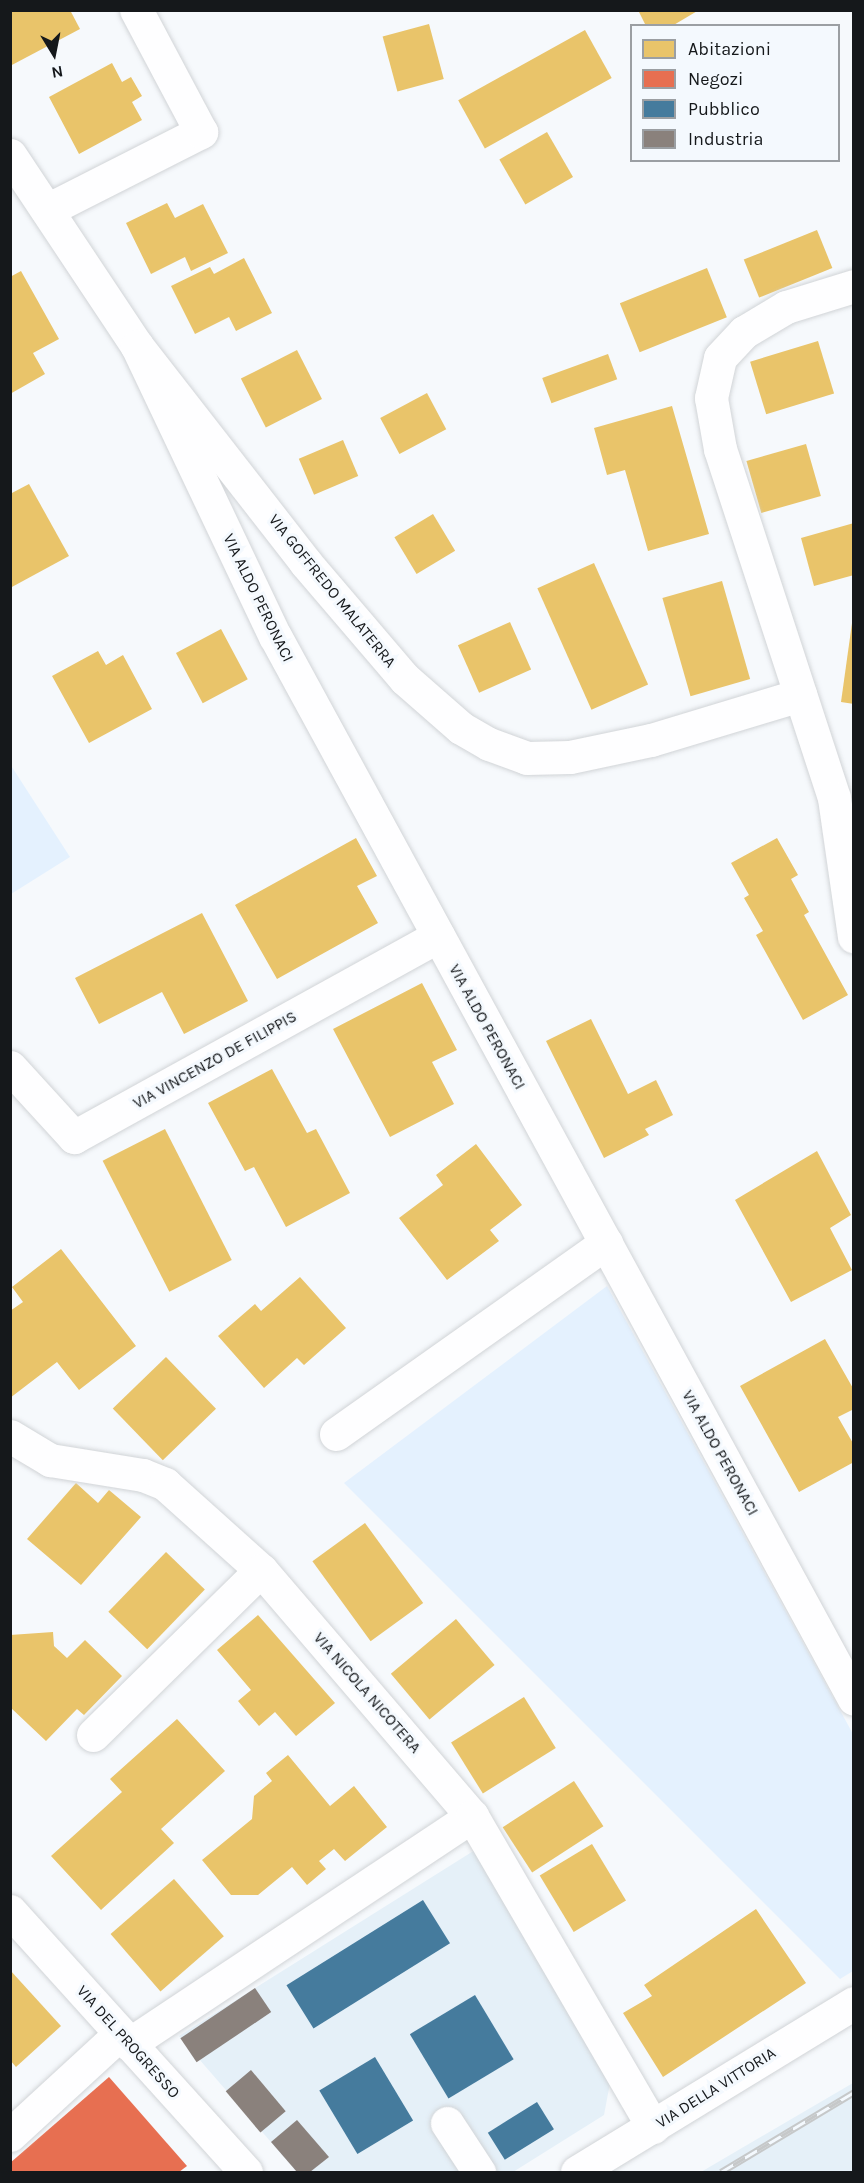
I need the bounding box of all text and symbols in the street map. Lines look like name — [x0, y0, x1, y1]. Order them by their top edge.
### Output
north arrow — [24, 24, 84, 84]
legend — [630, 24, 840, 162]
text: Abitazioni — [688, 38, 771, 60]
text: N — [50, 62, 65, 83]
text: Negozi — [688, 68, 743, 90]
text: Pubblico — [688, 98, 760, 120]
text: Industria — [688, 128, 763, 150]
street label: VIA GOFFREDO MALATERRA — [264, 510, 400, 672]
street label: VIA ALDO PERONACI — [219, 531, 297, 665]
street label: VIA ALDO PERONACI — [445, 961, 529, 1093]
street label: VIA VINCENZO DE FILIPPIS — [130, 1007, 300, 1113]
street label: VIA ALDO PERONACI — [678, 1387, 762, 1519]
street label: VIA NICOLA NICOTERA — [309, 1629, 425, 1757]
street label: VIA DEL PROGRESSO — [72, 1982, 184, 2102]
street label: VIA DELLA VITTORIA — [653, 2043, 779, 2133]

